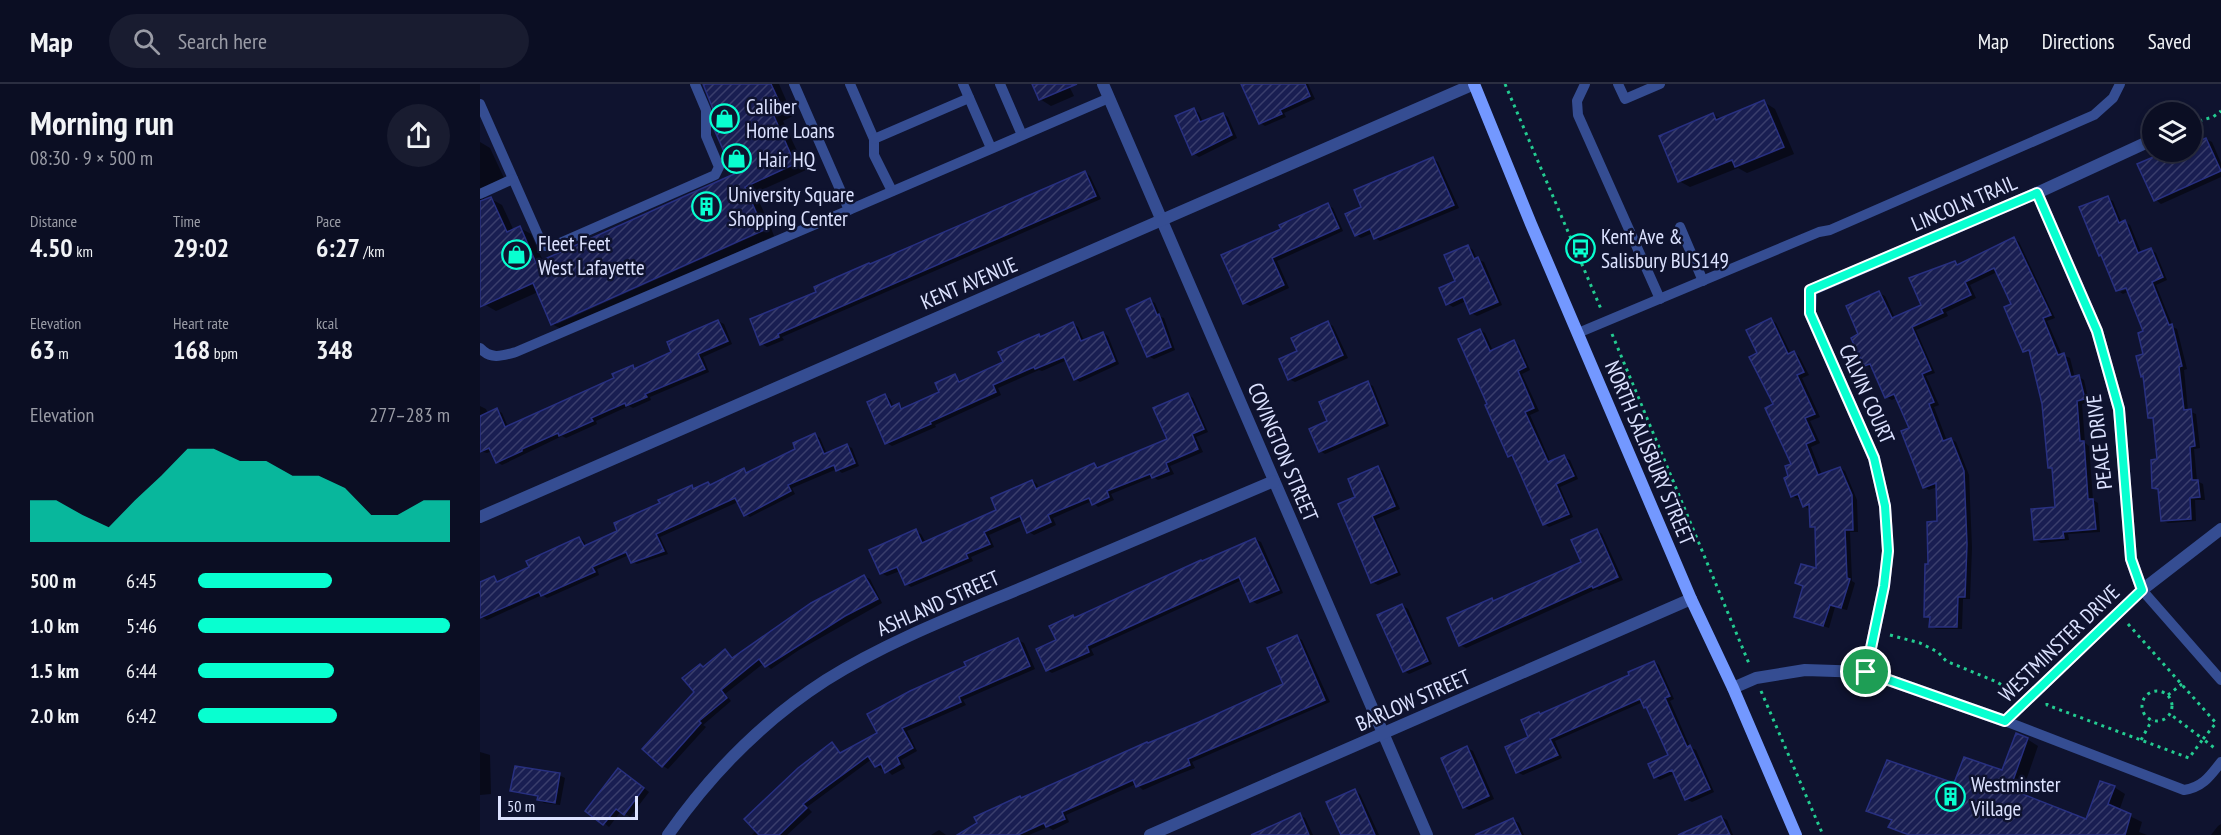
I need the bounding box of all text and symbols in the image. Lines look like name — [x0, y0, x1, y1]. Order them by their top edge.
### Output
search box — [109, 14, 529, 68]
text: Map — [30, 23, 73, 60]
icon: search — [130, 25, 163, 58]
text: Search here — [178, 27, 267, 55]
text: Map — [1978, 28, 2009, 55]
text: Directions — [2042, 28, 2115, 55]
text: Saved — [2148, 28, 2191, 55]
place label: Caliber Home Loans — [746, 93, 835, 144]
text: Morning run — [30, 101, 174, 144]
shop icon: Caliber Home Loans — [709, 102, 741, 134]
map controls — [2142, 102, 2202, 162]
button: layers — [2142, 102, 2202, 162]
button: share — [387, 104, 450, 167]
shop icon: Hair HQ — [721, 143, 753, 175]
text: 08:30 · 9 × 500 m — [30, 145, 153, 171]
place label: Hair HQ — [758, 146, 816, 173]
street label: LINCOLN TRAIL — [1907, 169, 2021, 237]
place label: University Square Shopping Center — [728, 181, 854, 232]
building icon: University Square Shopping Center — [691, 190, 723, 222]
text: Distance — [30, 211, 77, 231]
text: Time — [173, 211, 201, 231]
text: Pace — [316, 211, 341, 231]
place label: Kent Ave & Salisbury BUS149 — [1601, 223, 1729, 274]
place label: Fleet Feet West Lafayette — [538, 230, 645, 281]
text: 4.50 — [30, 231, 73, 264]
text: 29:02 — [173, 231, 229, 264]
text: 6:27 — [316, 231, 360, 264]
bus stop icon: Kent Ave & Salisbury BUS149 — [1564, 232, 1596, 264]
shop icon: Fleet Feet West Lafayette — [501, 239, 533, 271]
text: km — [73, 241, 93, 261]
text: /km — [360, 241, 385, 261]
street label: KENT AVENUE — [917, 251, 1021, 315]
text: Elevation — [30, 313, 81, 333]
text: Heart rate — [173, 313, 229, 333]
text: kcal — [316, 313, 338, 333]
text: 63 — [30, 333, 55, 366]
text: 168 — [173, 333, 210, 366]
text: 348 — [316, 333, 353, 366]
street label: CALVIN COURT — [1833, 340, 1901, 449]
text: m — [55, 343, 69, 363]
text: bpm — [210, 343, 238, 363]
street label: NORTH SALISBURY STREET — [1599, 357, 1701, 550]
street label: COVINGTON STREET — [1242, 379, 1325, 526]
street label: PEACE DRIVE — [2080, 393, 2118, 491]
text: Elevation — [30, 402, 94, 428]
text: 277–283 m — [369, 402, 450, 428]
street label: ASHLAND STREET — [872, 564, 1004, 642]
text: 500 m — [30, 568, 76, 594]
text: 6:45 — [126, 568, 157, 594]
street label: WESTMINSTER DRIVE — [1993, 579, 2125, 707]
text: 1.0 km — [30, 613, 79, 639]
text: 5:46 — [126, 613, 157, 639]
pin — [1840, 646, 1891, 697]
icon: arrive — [1849, 655, 1882, 688]
text: 1.5 km — [30, 658, 79, 684]
text: 6:44 — [126, 658, 157, 684]
street label: BARLOW STREET — [1352, 662, 1475, 737]
text: 2.0 km — [30, 703, 79, 729]
text: 6:42 — [126, 703, 157, 729]
place label: Westminster Village — [1970, 771, 2061, 822]
building icon: Westminster Village — [1934, 780, 1966, 812]
scale bar — [498, 793, 638, 820]
text: 50 m — [507, 796, 535, 816]

